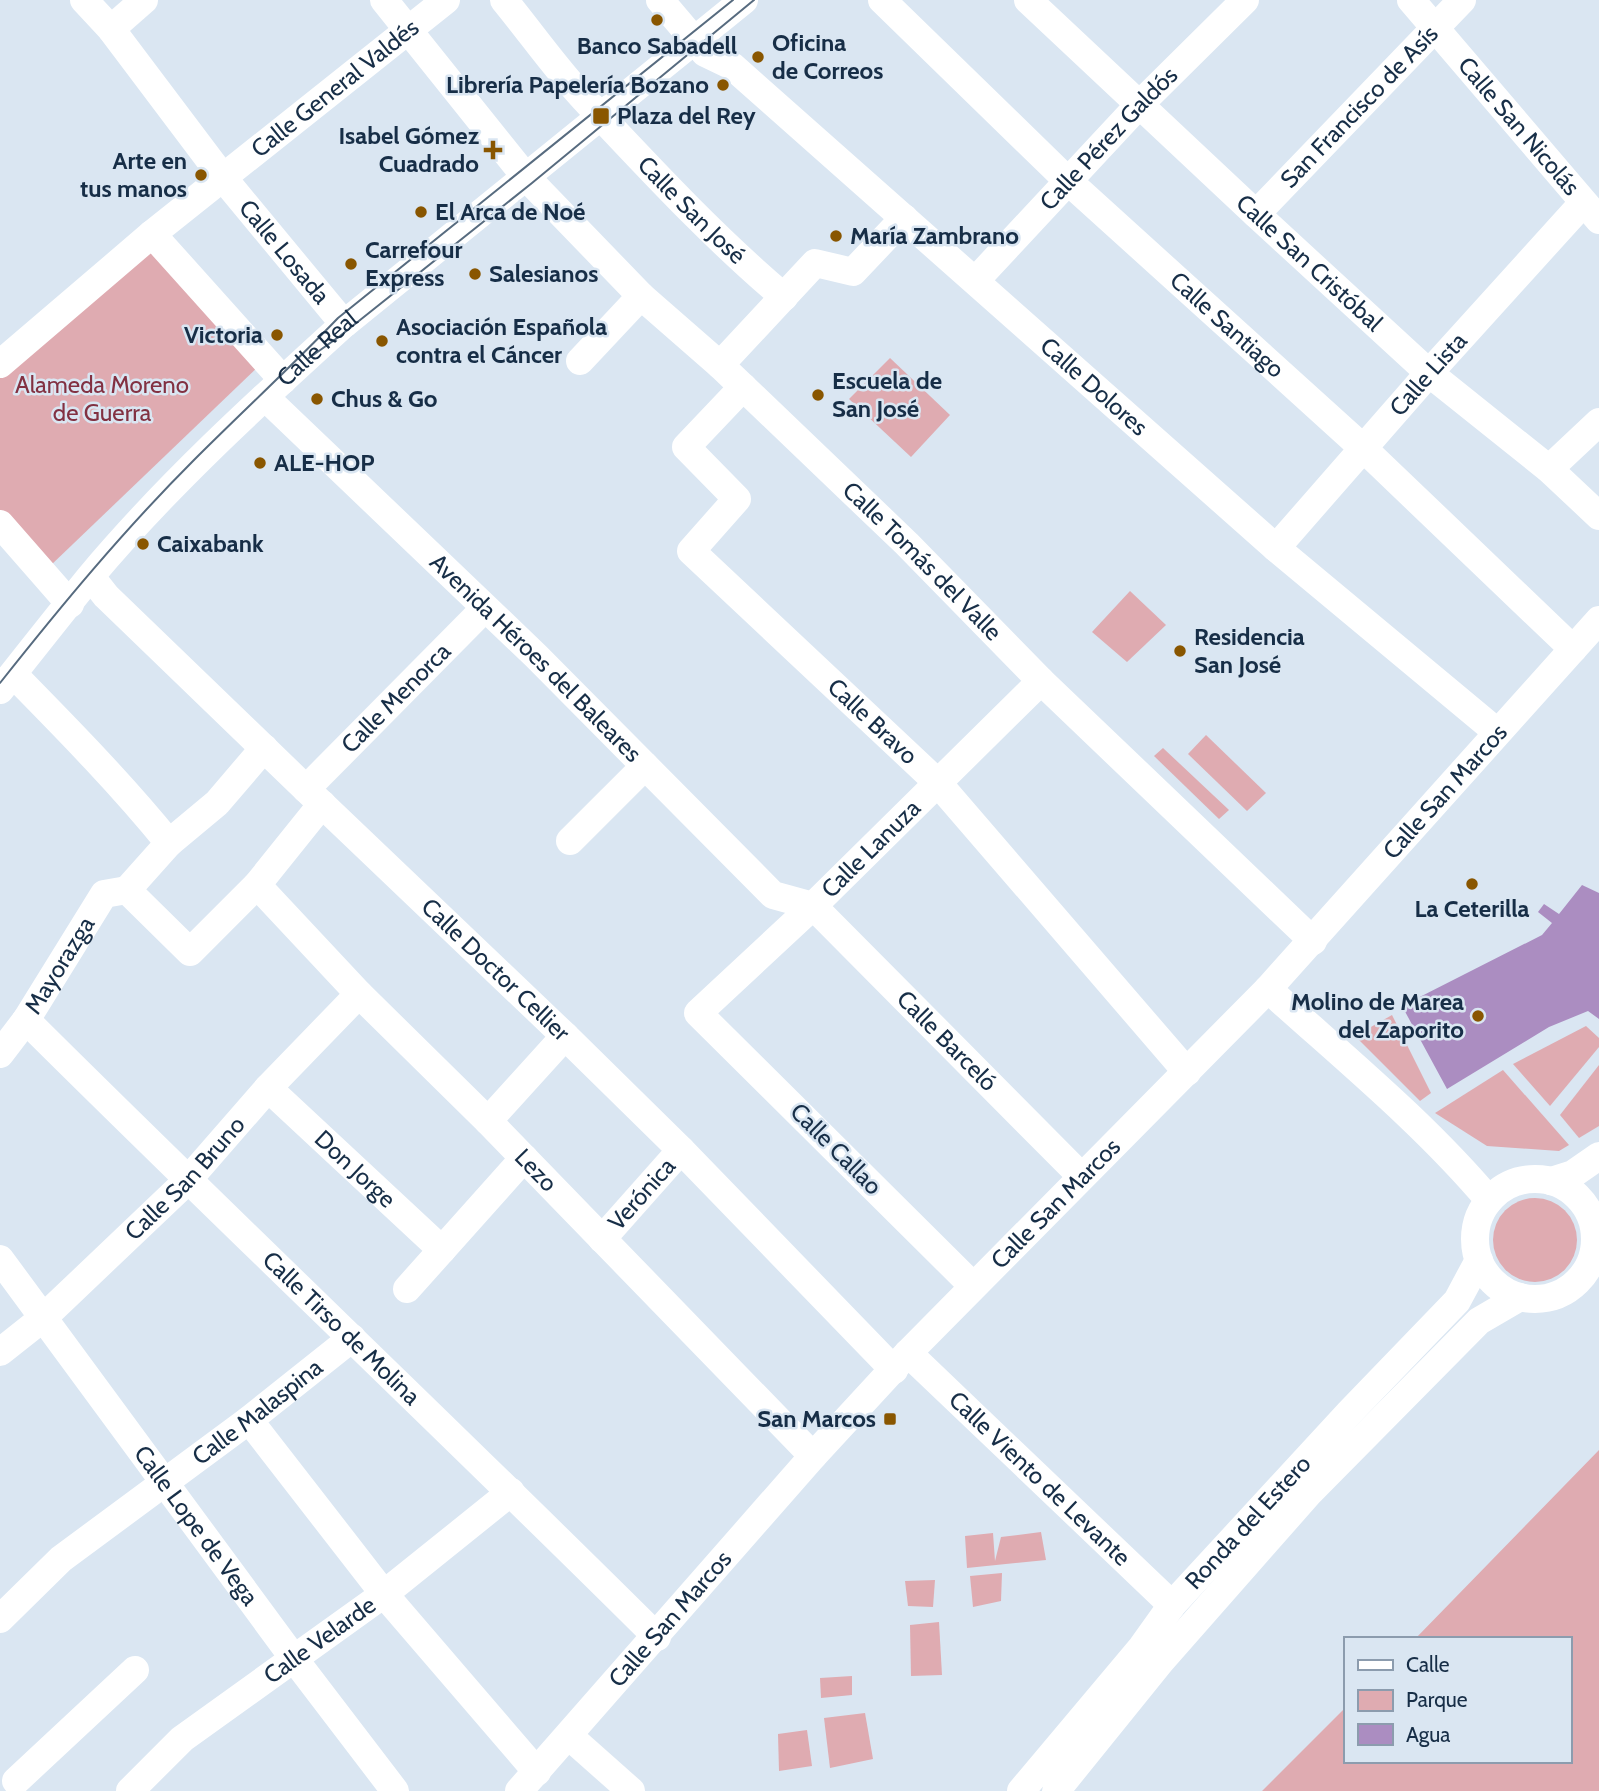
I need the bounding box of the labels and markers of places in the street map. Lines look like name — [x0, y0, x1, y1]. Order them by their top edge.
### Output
marker: Banco Sabadell — [649, 12, 665, 28]
place label: Oficina de Correos — [772, 28, 883, 85]
place label: Banco Sabadell — [577, 31, 737, 60]
marker: Oficina de Correos — [750, 49, 766, 65]
place label: Librería Papelería Bozano — [446, 70, 709, 99]
marker: Librería Papelería Bozano — [715, 77, 731, 93]
place label: Plaza del Rey — [617, 101, 756, 130]
marker: Plaza del Rey — [591, 106, 611, 126]
place label: Isabel Gómez Cuadrado — [339, 121, 479, 178]
marker: Isabel Gómez Cuadrado — [485, 142, 501, 158]
place label: Arte en tus manos — [80, 146, 187, 203]
marker: Arte en tus manos — [193, 167, 209, 183]
place label: El Arca de Noé — [435, 197, 585, 226]
marker: El Arca de Noé — [413, 204, 429, 220]
place label: María Zambrano — [850, 221, 1019, 250]
marker: María Zambrano — [828, 228, 844, 244]
place label: Carrefour Express — [365, 235, 463, 292]
marker: Carrefour Express — [343, 256, 359, 272]
place label: Salesianos — [489, 259, 598, 288]
marker: Salesianos — [467, 266, 483, 282]
place label: Asociación Española contra el Cáncer — [396, 312, 607, 369]
place label: Victoria — [184, 320, 263, 349]
marker: Victoria — [269, 327, 285, 343]
marker: Asociación Española contra el Cáncer — [374, 333, 390, 349]
place label: Escuela de San José — [832, 366, 942, 423]
place label: Chus & Go — [331, 384, 438, 413]
marker: Escuela de San José — [810, 387, 826, 403]
marker: Chus & Go — [309, 391, 325, 407]
place label: ALE-HOP — [274, 448, 375, 477]
marker: ALE-HOP — [252, 455, 268, 471]
place label: Caixabank — [157, 529, 264, 558]
marker: Caixabank — [135, 536, 151, 552]
place label: Residencia San José — [1194, 622, 1305, 679]
marker: Residencia San José — [1172, 643, 1188, 659]
marker: La Ceterilla — [1464, 876, 1480, 892]
place label: La Ceterilla — [1415, 894, 1530, 923]
place label: Molino de Marea del Zaporito — [1291, 987, 1464, 1044]
marker: Molino de Marea del Zaporito — [1470, 1008, 1486, 1024]
place label: San Marcos — [757, 1404, 876, 1433]
marker: San Marcos — [882, 1411, 898, 1427]

